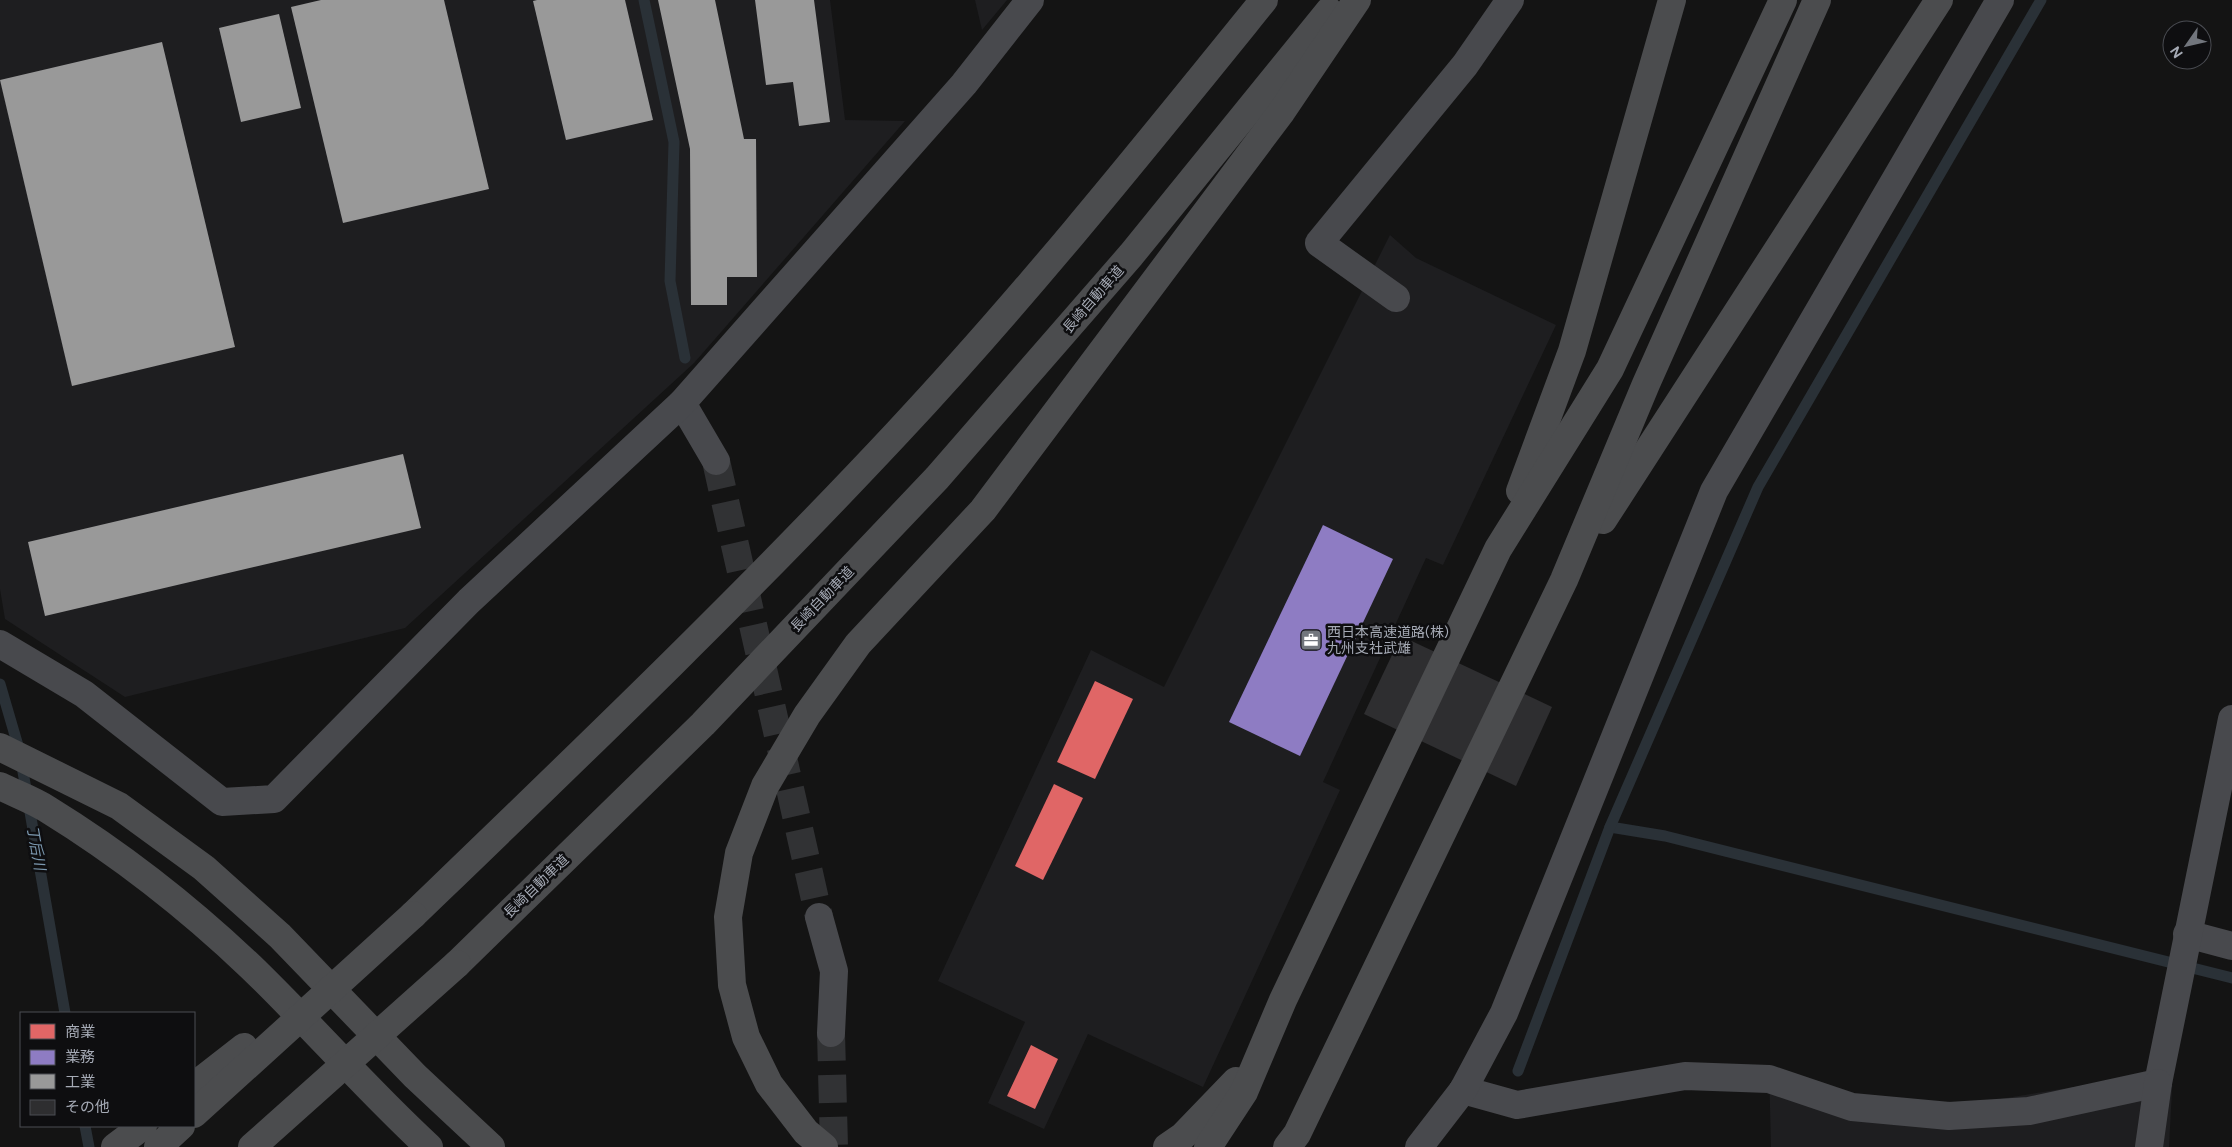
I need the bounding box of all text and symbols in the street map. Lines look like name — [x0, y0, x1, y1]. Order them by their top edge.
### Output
north arrow — [2162, 20, 2212, 70]
text: N — [2167, 43, 2187, 61]
street label: 長崎自動車道 — [1059, 262, 1127, 337]
street label: 長崎自動車道 — [787, 563, 858, 635]
place label: 西日本高速道路(株) 九州支社武雄 — [1327, 624, 1449, 657]
office icon: 西日本高速道路(株) 九州支社武雄 — [1299, 628, 1323, 652]
water label: 丁后川 — [23, 824, 49, 874]
street label: 長崎自動車道 — [500, 851, 572, 922]
legend — [20, 1012, 195, 1127]
text: 商業 — [65, 1023, 95, 1041]
text: 業務 — [65, 1048, 95, 1066]
text: 工業 — [65, 1073, 95, 1091]
text: その他 — [65, 1098, 110, 1116]

